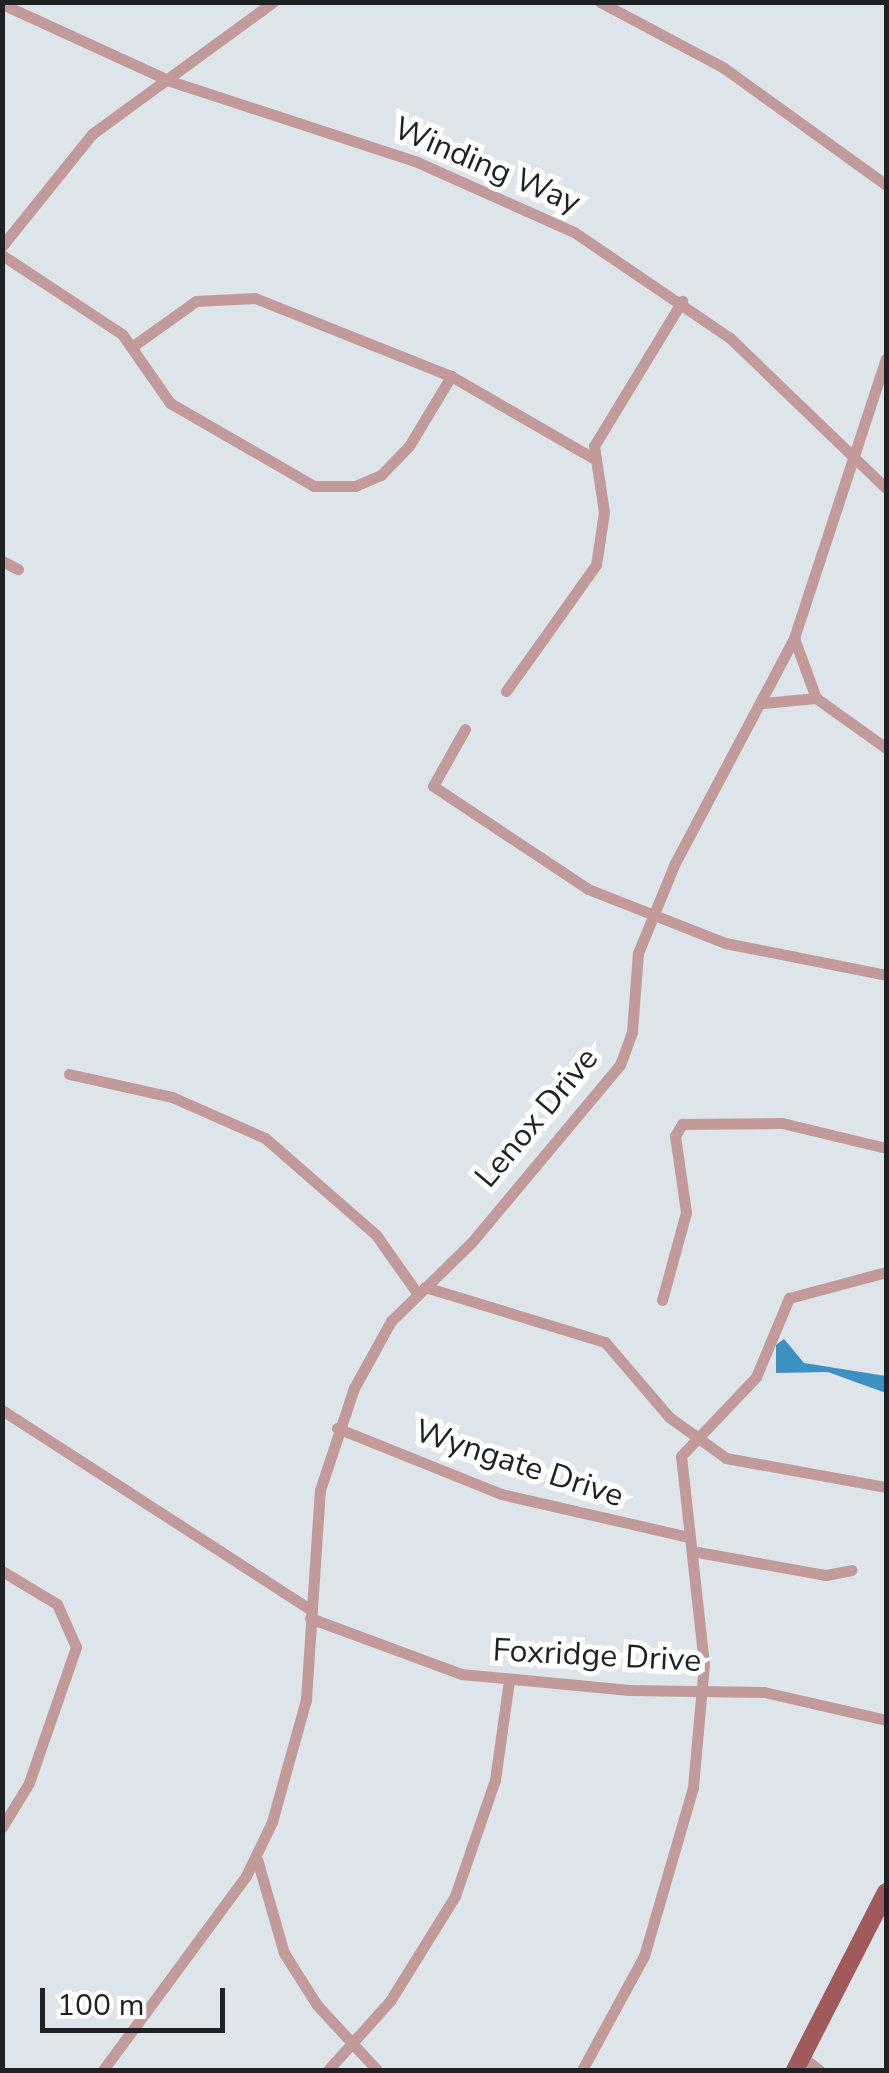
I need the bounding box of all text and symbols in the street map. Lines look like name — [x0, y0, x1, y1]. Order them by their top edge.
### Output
street label: Winding Way — [388, 110, 586, 222]
street label: Lenox Drive — [467, 1040, 607, 1196]
street label: Wyngate Drive — [410, 1412, 628, 1516]
street label: Foxridge Drive — [492, 1631, 702, 1681]
scale bar — [45, 1968, 230, 2030]
text: 100 m — [57, 1985, 144, 2026]

